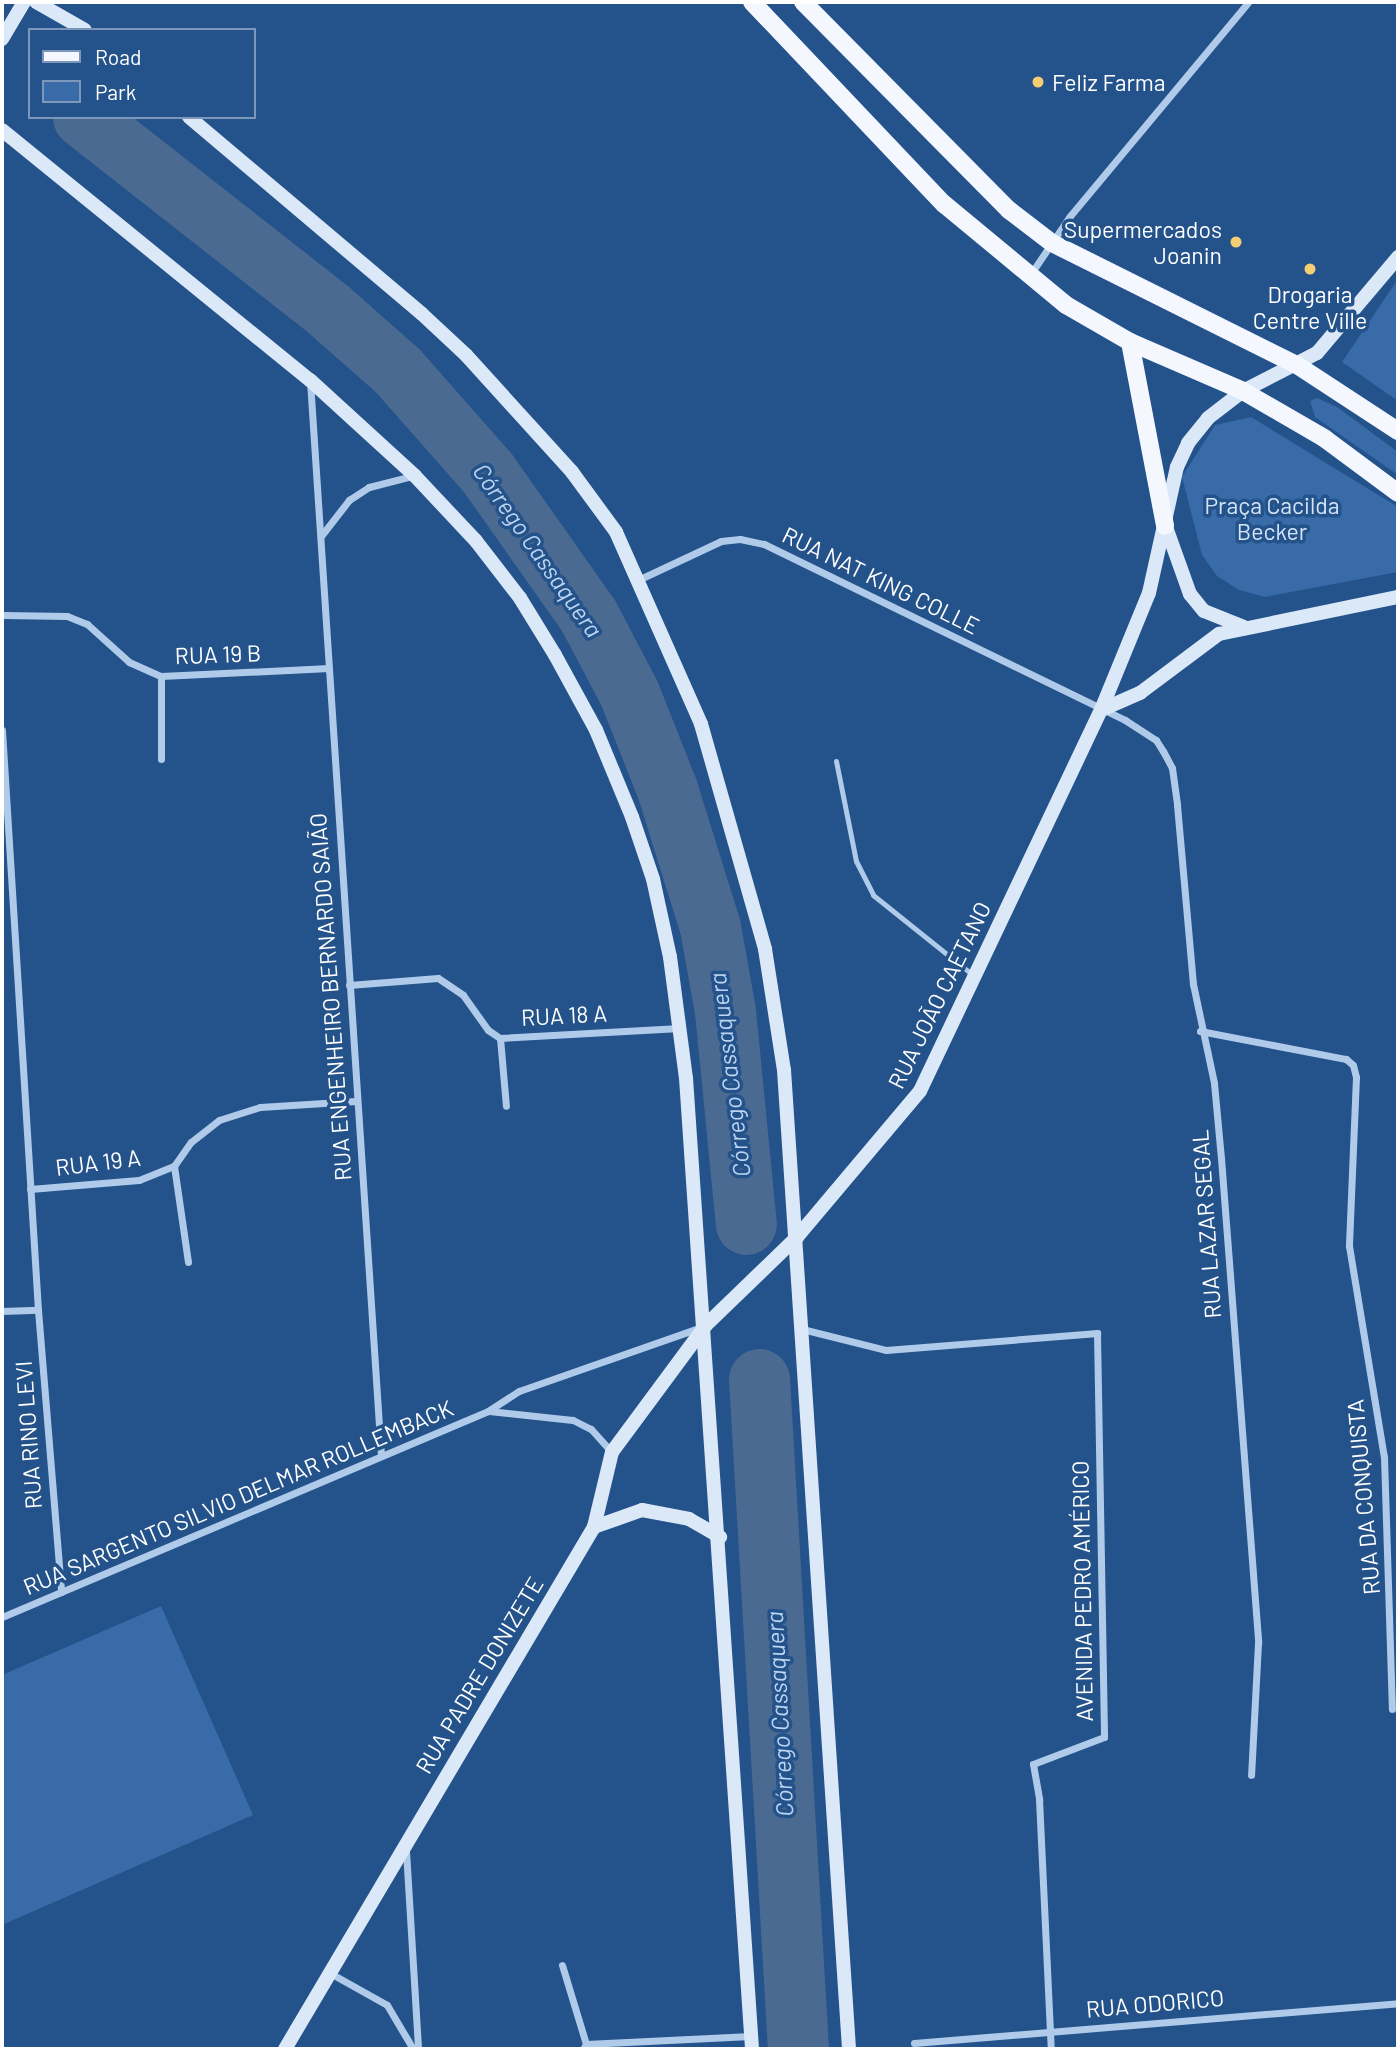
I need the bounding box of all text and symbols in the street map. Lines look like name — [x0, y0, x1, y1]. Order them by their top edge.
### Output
legend — [28, 28, 256, 119]
text: Road — [95, 44, 141, 69]
place label: Feliz Farma — [1052, 68, 1166, 96]
marker: Feliz Farma — [1030, 74, 1046, 90]
text: Park — [95, 79, 136, 104]
place label: Supermercados Joanin — [1064, 215, 1222, 269]
marker: Supermercados Joanin — [1228, 234, 1244, 250]
marker: Drogaria Centre Ville — [1302, 261, 1318, 277]
place label: Drogaria Centre Ville — [1253, 280, 1367, 334]
water label: Córrego Cassaquera — [467, 458, 609, 642]
park label: Praça Cacilda Becker — [1205, 491, 1339, 545]
street label: RUA NAT KING COLLE — [778, 520, 984, 640]
street label: RUA 19 B — [174, 639, 262, 669]
street label: RUA ENGENHEIRO BERNARDO SAIÃO — [303, 812, 357, 1182]
street label: RUA JOÃO CAETANO — [882, 897, 996, 1093]
water label: Córrego Cassaquera — [702, 971, 756, 1179]
street label: RUA 18 A — [520, 999, 608, 1031]
street label: RUA LAZAR SEGAL — [1186, 1128, 1226, 1320]
street label: RUA 19 A — [54, 1143, 142, 1181]
street label: RUA RINO LEVI — [9, 1360, 47, 1510]
street label: RUA SARGENTO SILVIO DELMAR ROLLEMBACK — [19, 1394, 457, 1600]
street label: RUA DA CONQUISTA — [1341, 1398, 1385, 1596]
street label: AVENIDA PEDRO AMÉRICO — [1066, 1460, 1098, 1722]
street label: RUA PADRE DONIZETE — [409, 1572, 549, 1778]
water label: Córrego Cassaquera — [759, 1611, 799, 1817]
street label: RUA ODORICO — [1085, 1983, 1225, 2023]

